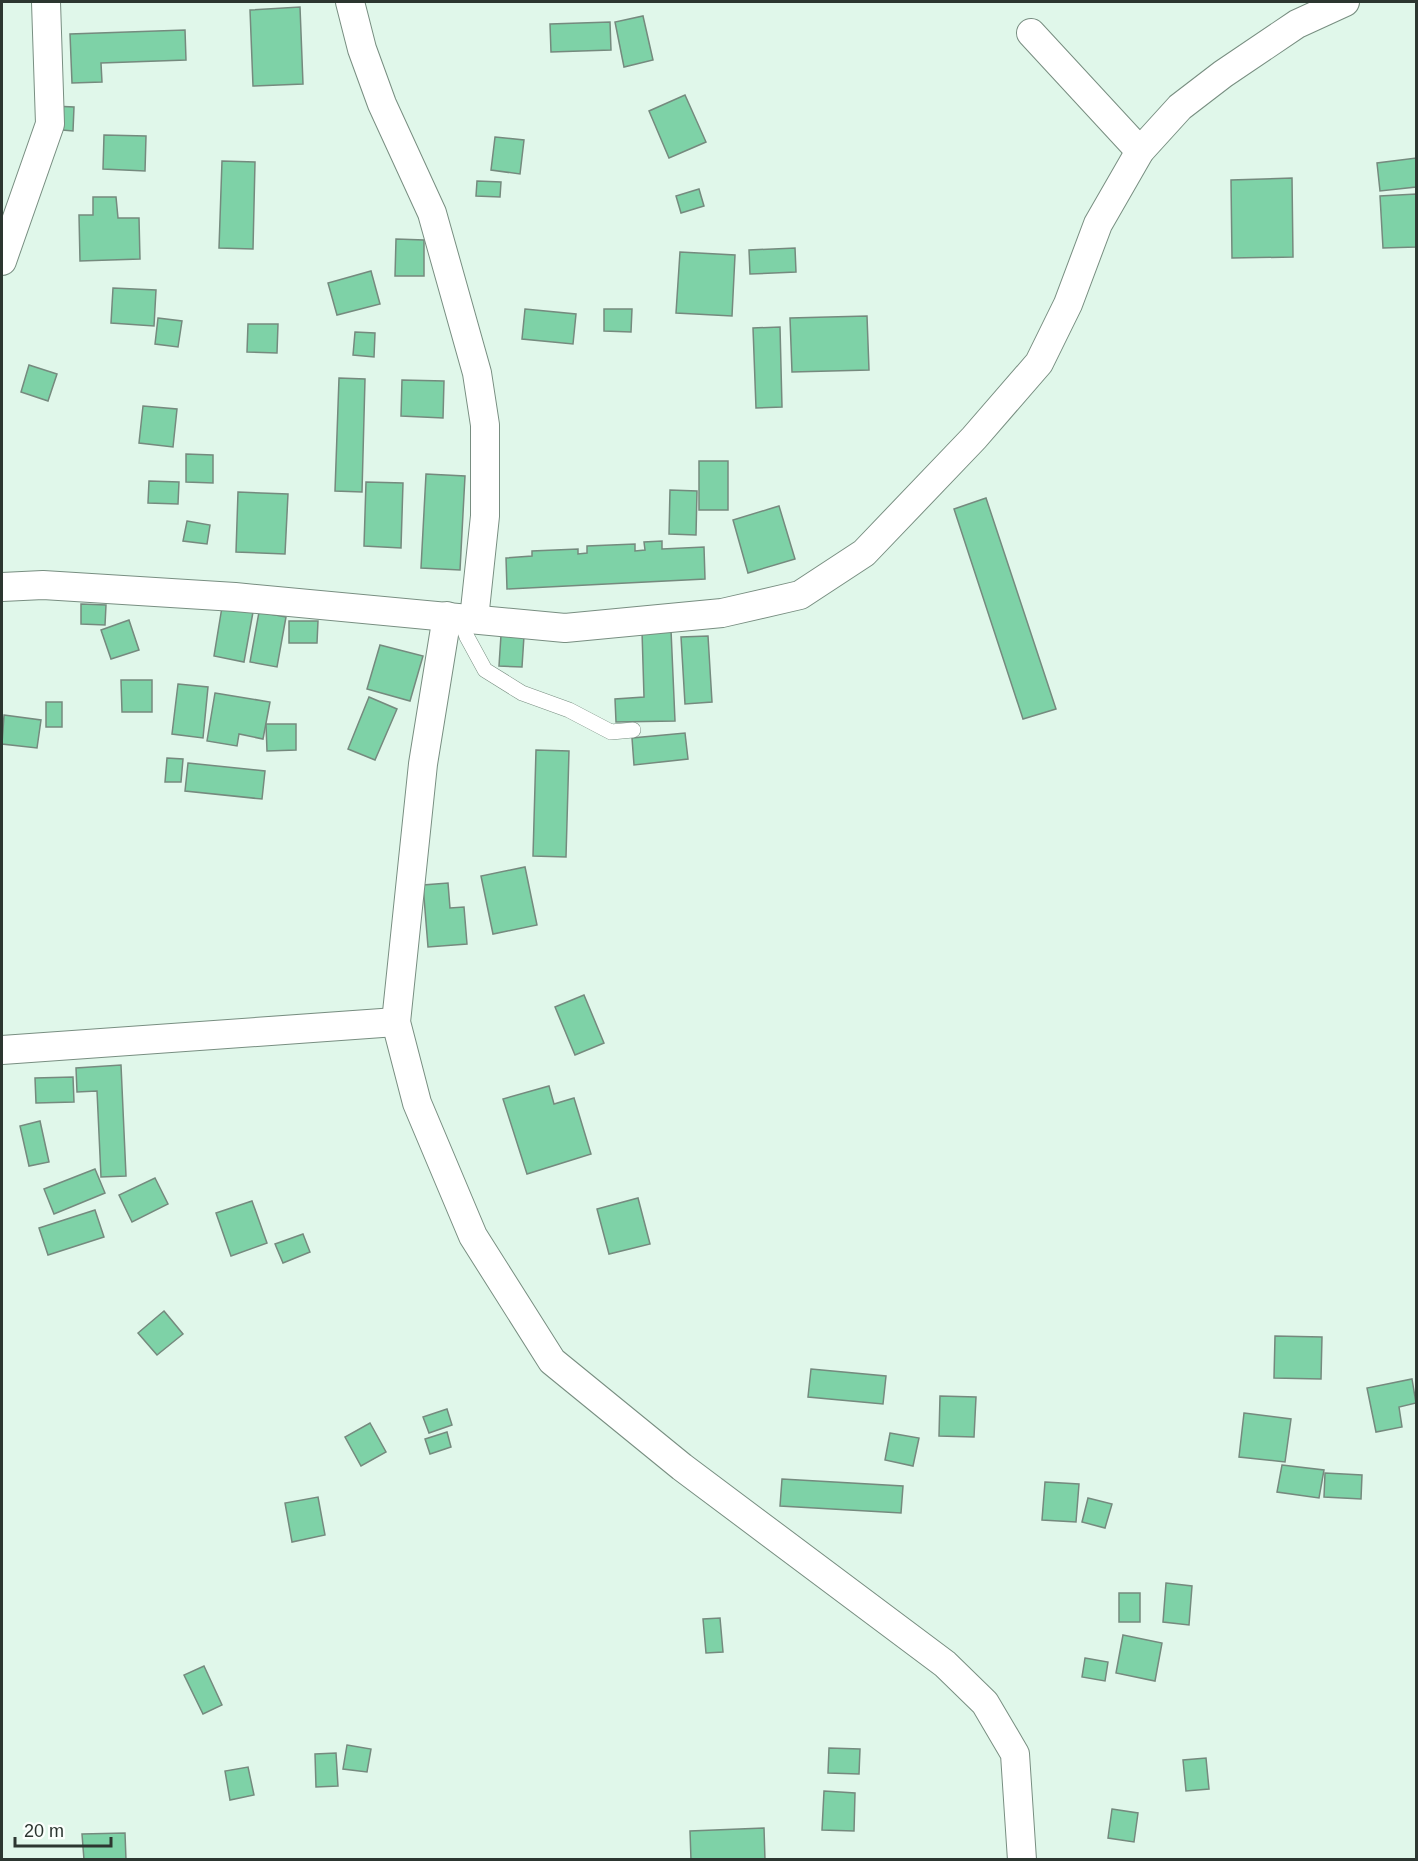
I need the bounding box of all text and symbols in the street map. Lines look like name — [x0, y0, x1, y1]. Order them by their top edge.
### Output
scale bar — [15, 1810, 111, 1848]
text: 20 m — [24, 1821, 64, 1841]

